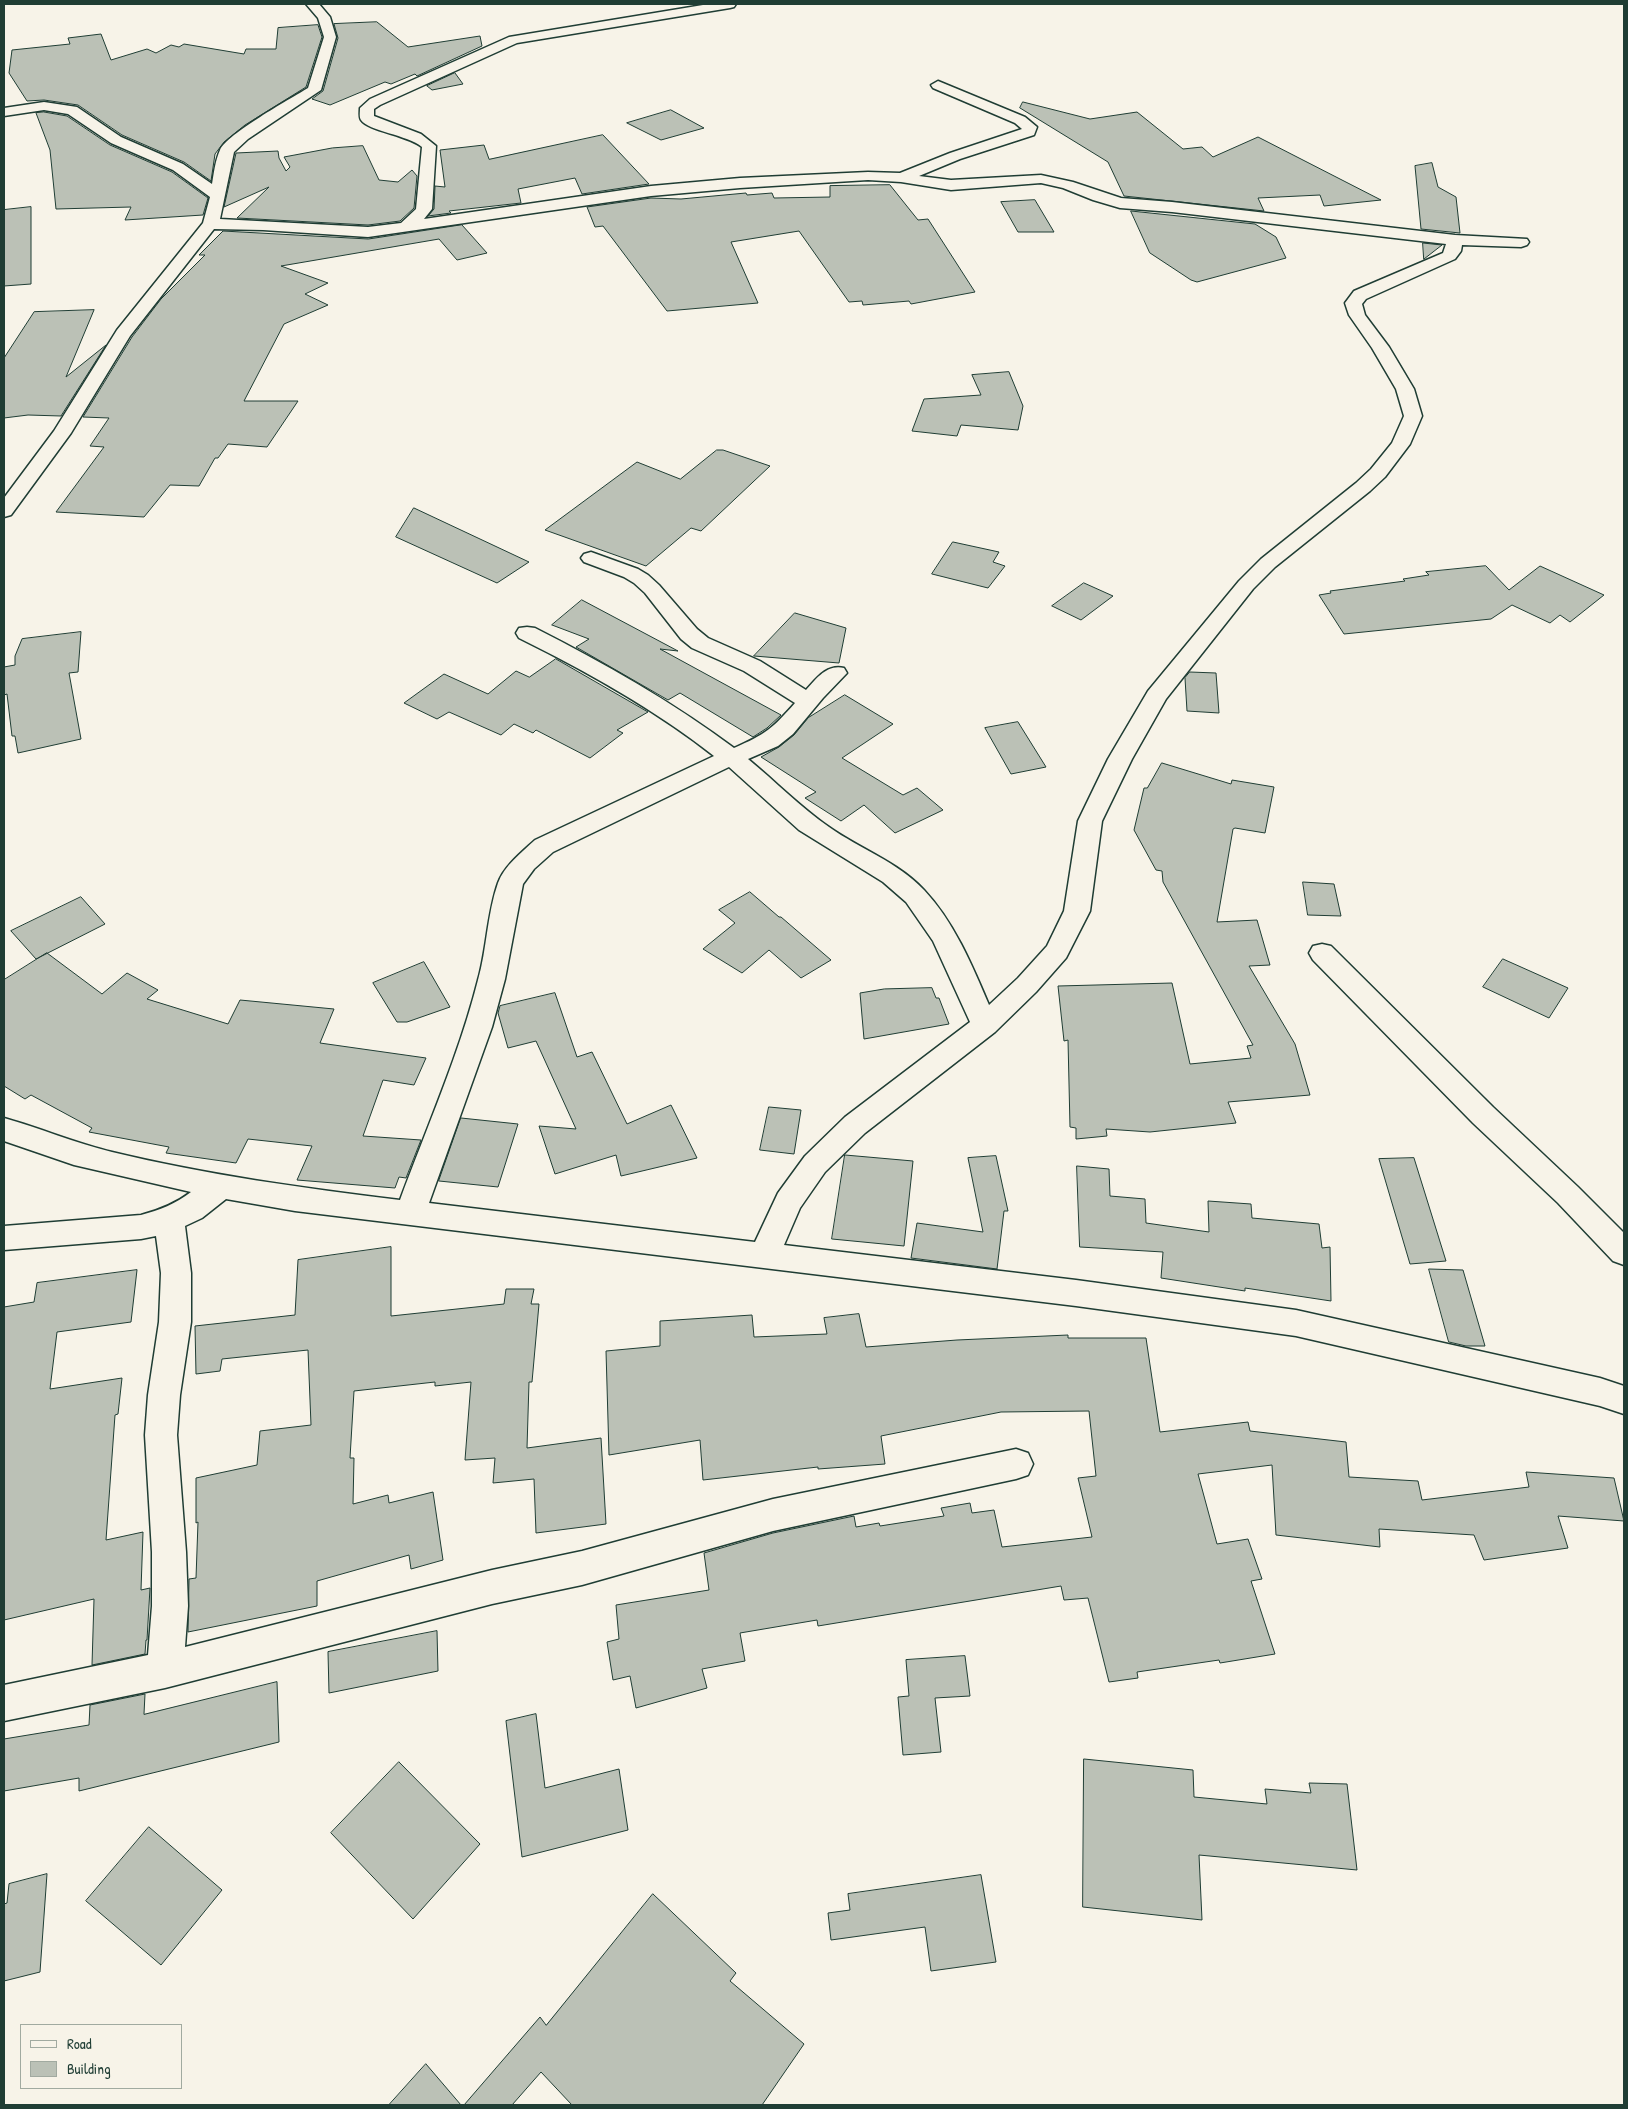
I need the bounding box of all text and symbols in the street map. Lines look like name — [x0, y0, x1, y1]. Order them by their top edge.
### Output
legend — [20, 2024, 182, 2089]
text: Road — [67, 2033, 92, 2054]
text: Building — [67, 2058, 111, 2079]

